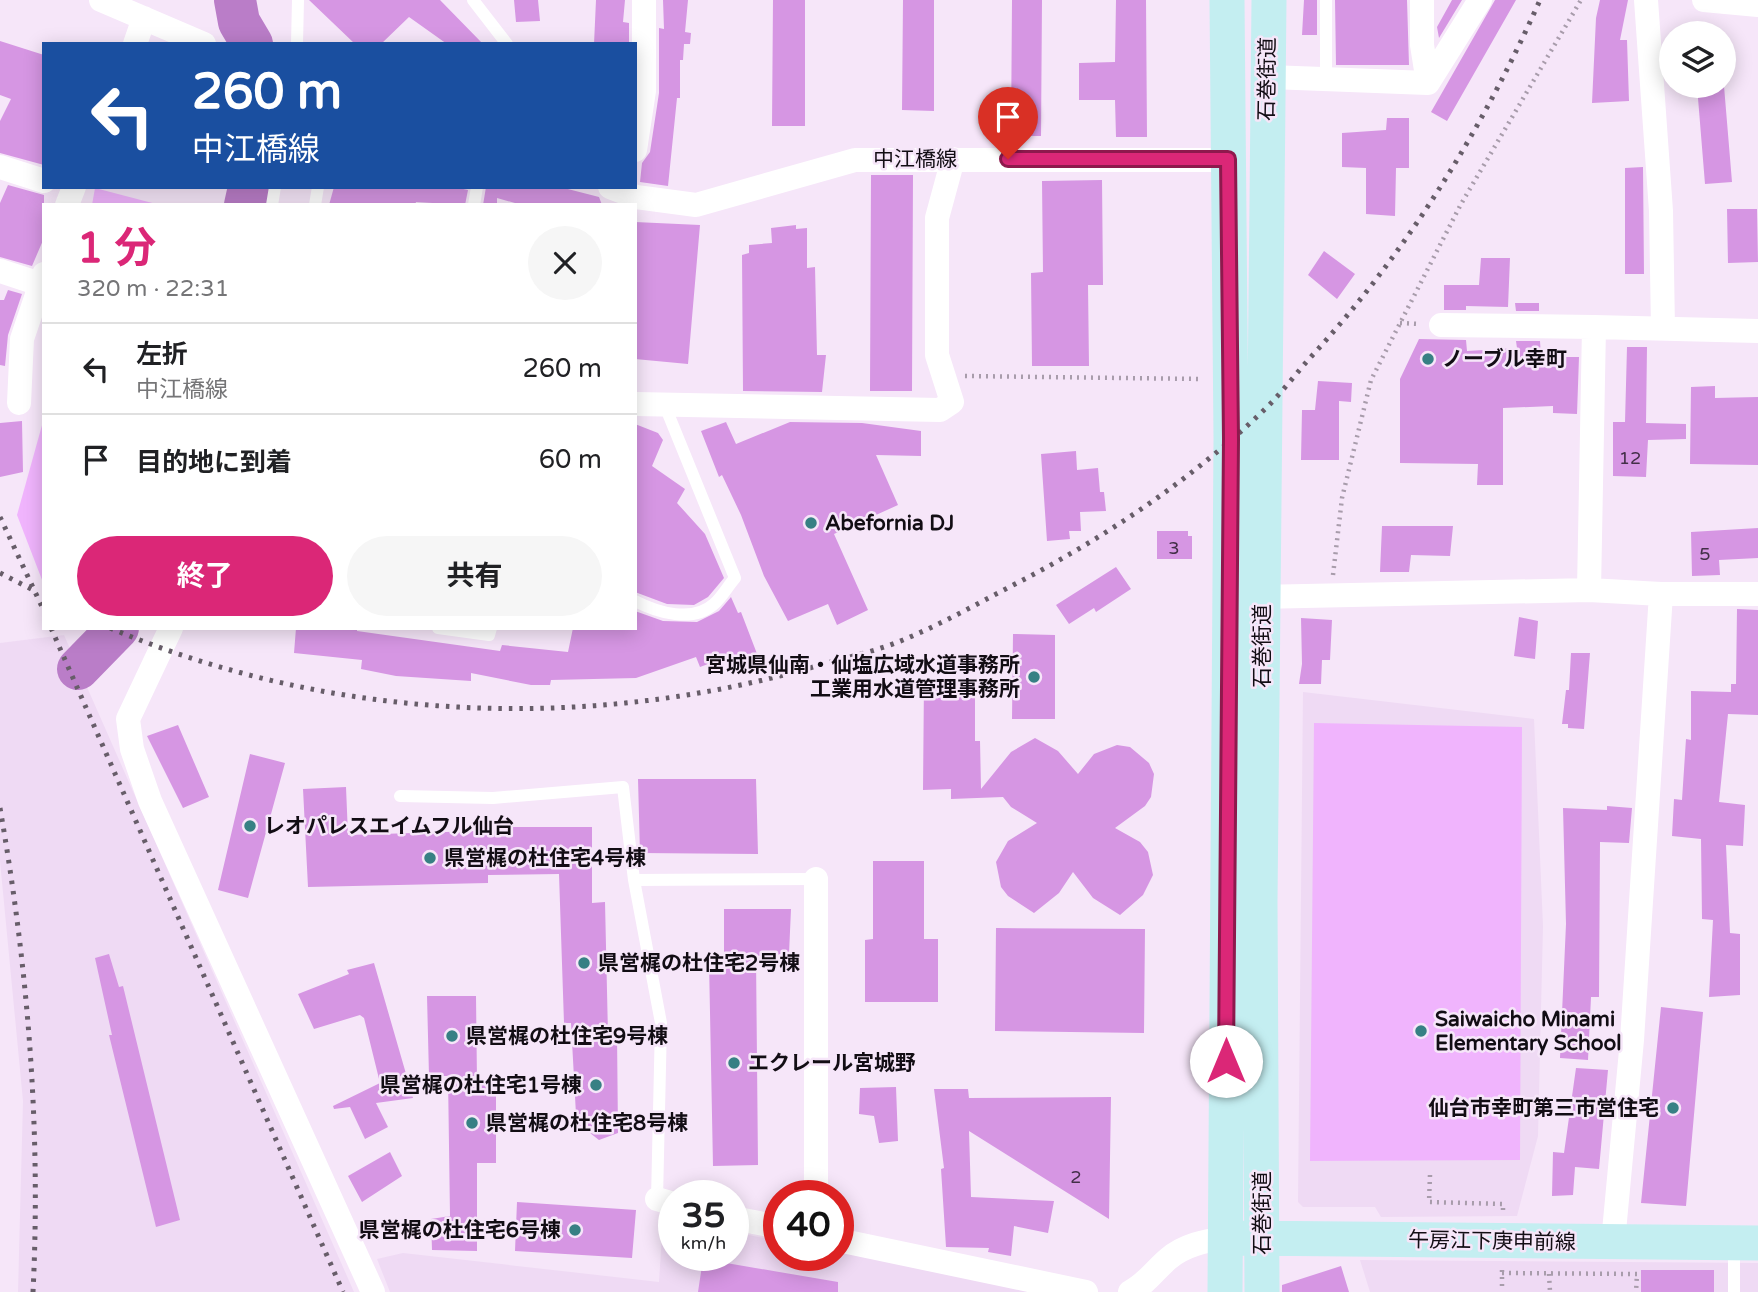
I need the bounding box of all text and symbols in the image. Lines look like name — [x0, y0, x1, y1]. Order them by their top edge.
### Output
map controls — [1659, 21, 1736, 98]
button: layers — [1659, 21, 1736, 98]
street label: 石巻街道 — [1254, 37, 1281, 121]
text: 260 m — [192, 63, 342, 122]
icon: left — [77, 70, 168, 161]
pin — [978, 87, 1038, 159]
icon: arrive — [989, 98, 1027, 136]
text: 中江橋線 — [192, 131, 320, 169]
street label: 中江橋線 — [873, 147, 957, 172]
text: 1 分 — [77, 223, 156, 274]
button: close — [528, 226, 602, 300]
text: 320 m · 22:31 — [77, 275, 229, 303]
text: 左折 — [136, 339, 188, 370]
place label: ノーブル幸町 — [1442, 347, 1567, 372]
icon: left — [77, 350, 115, 388]
marker: ノーブル幸町 — [1420, 351, 1436, 367]
text: 260 m — [522, 353, 602, 384]
text: 中江橋線 — [136, 376, 228, 404]
icon: arrive — [77, 441, 115, 479]
text: 60 m — [539, 444, 602, 475]
text: 目的地に到着 — [136, 447, 292, 478]
house number: 12 — [1619, 447, 1641, 469]
place label: Abefornia DJ — [825, 511, 954, 536]
marker: Abefornia DJ — [803, 515, 819, 531]
button: 終了 — [77, 536, 333, 616]
button: 共有 — [347, 536, 602, 616]
house number: 3 — [1168, 537, 1180, 559]
house number: 5 — [1699, 543, 1711, 565]
street label: 石巻街道 — [1250, 604, 1275, 688]
place label: 宮城県仙南・仙塩広域水道事務所 工業用水道管理事務所 — [705, 653, 1020, 702]
marker: 宮城県仙南・仙塩広域水道事務所 工業用水道管理事務所 — [1026, 669, 1042, 685]
place label: レオパレスエイムフル仙台 — [264, 814, 514, 839]
marker: レオパレスエイムフル仙台 — [242, 818, 258, 834]
place label: 県営梶の杜住宅4号棟 — [444, 846, 646, 871]
marker: 県営梶の杜住宅4号棟 — [422, 850, 438, 866]
place label: 県営梶の杜住宅2号棟 — [598, 951, 800, 976]
marker: 県営梶の杜住宅2号棟 — [576, 955, 592, 971]
place label: Saiwaicho Minami Elementary School — [1435, 1007, 1622, 1056]
marker: Saiwaicho Minami Elementary School — [1413, 1023, 1429, 1039]
place label: 県営梶の杜住宅9号棟 — [466, 1024, 668, 1049]
position arrow — [1189, 1024, 1263, 1098]
marker: 県営梶の杜住宅9号棟 — [444, 1028, 460, 1044]
place label: エクレール宮城野 — [748, 1051, 916, 1076]
marker: エクレール宮城野 — [726, 1055, 742, 1071]
place label: 県営梶の杜住宅1号棟 — [380, 1073, 582, 1098]
marker: 県営梶の杜住宅1号棟 — [588, 1077, 604, 1093]
place label: 仙台市幸町第三市営住宅 — [1428, 1096, 1659, 1121]
marker: 仙台市幸町第三市営住宅 — [1665, 1100, 1681, 1116]
place label: 県営梶の杜住宅8号棟 — [486, 1111, 688, 1136]
marker: 県営梶の杜住宅8号棟 — [464, 1115, 480, 1131]
house number: 2 — [1070, 1166, 1082, 1188]
street label: 石巻街道 — [1250, 1171, 1275, 1255]
speed limit sign: 40 — [763, 1180, 854, 1271]
text: 35 — [682, 1195, 725, 1237]
place label: 県営梶の杜住宅6号棟 — [359, 1218, 561, 1243]
marker: 県営梶の杜住宅6号棟 — [567, 1222, 583, 1238]
street label: 午房江下庚申前線 — [1408, 1228, 1576, 1255]
text: km/h — [681, 1232, 726, 1254]

